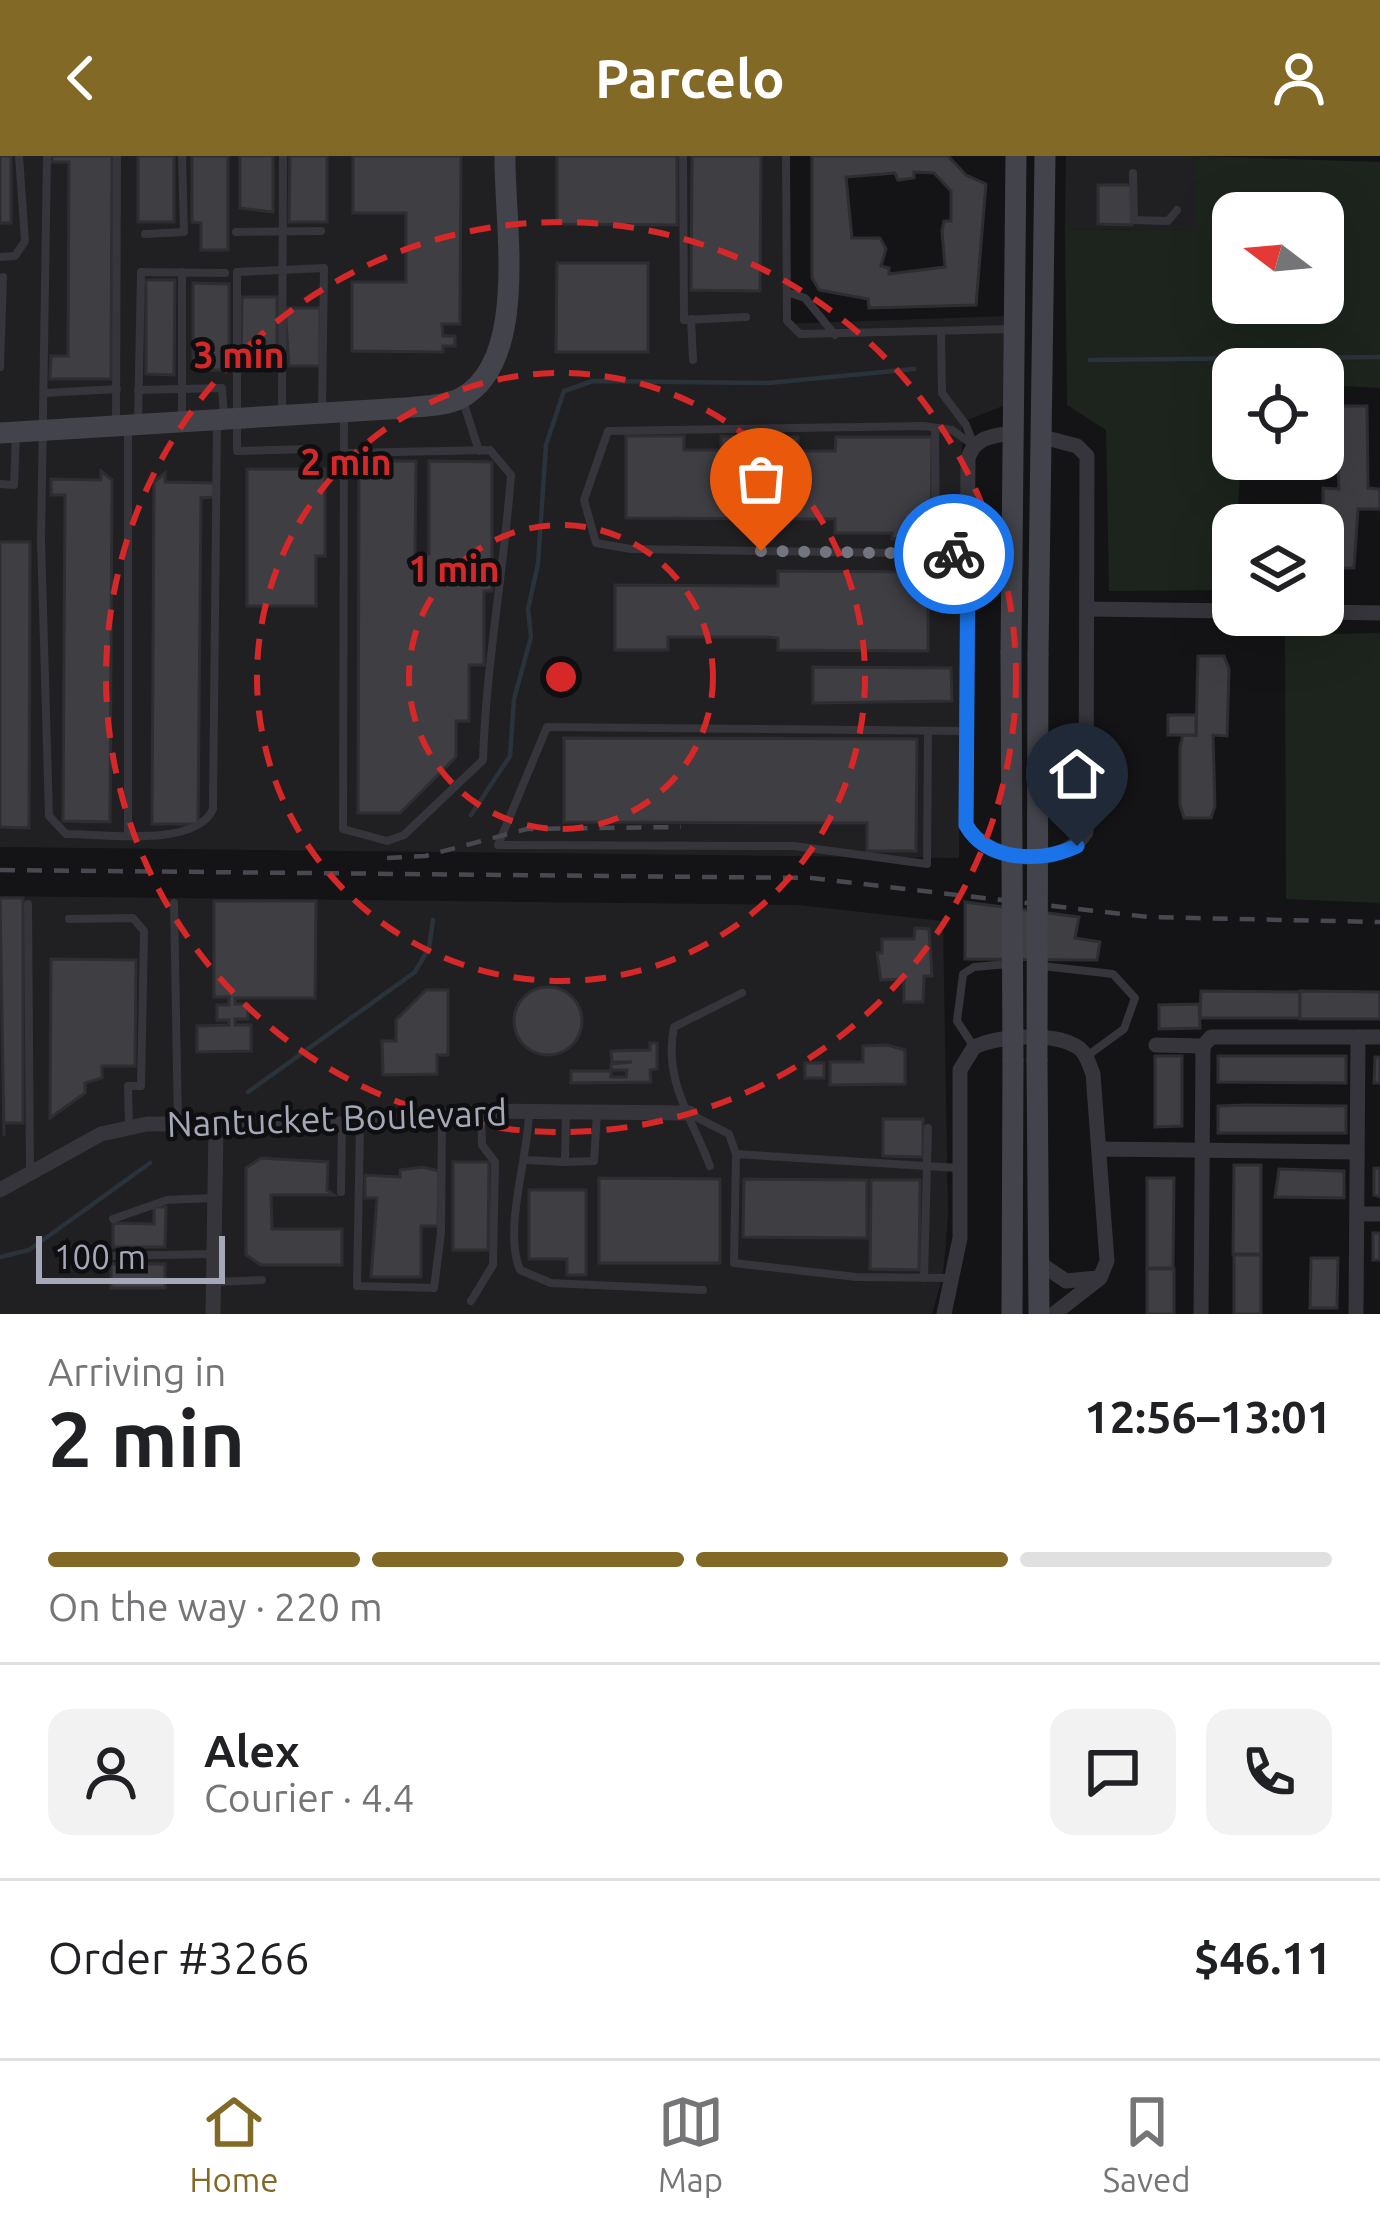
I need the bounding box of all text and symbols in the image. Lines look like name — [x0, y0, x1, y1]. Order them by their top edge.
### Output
icon: back — [48, 45, 114, 111]
icon: person — [1266, 45, 1332, 111]
text: Parcelo — [595, 48, 785, 108]
north arrow — [1212, 192, 1344, 324]
map controls — [1212, 192, 1344, 636]
text: 3 min — [194, 334, 284, 375]
button: locate — [1212, 348, 1344, 480]
pin — [710, 428, 812, 551]
text: 2 min — [301, 441, 391, 482]
icon: bag — [728, 446, 794, 512]
courier — [894, 494, 1014, 614]
button: layers — [1212, 504, 1344, 636]
icon: bike — [921, 521, 987, 587]
text: 1 min — [409, 548, 499, 589]
centre of rings — [540, 656, 582, 698]
pin — [1026, 723, 1128, 846]
icon: home — [1044, 741, 1110, 807]
street label: Nantucket Boulevard — [166, 1091, 508, 1144]
scale bar — [36, 1230, 225, 1283]
text: 100 m — [54, 1238, 146, 1275]
text: Arriving in — [48, 1350, 226, 1393]
text: 12:56–13:01 — [1084, 1391, 1332, 1442]
text: 2 min — [48, 1394, 245, 1482]
text: On the way · 220 m — [48, 1585, 383, 1628]
button: person — [48, 1709, 174, 1835]
button: chat — [1050, 1709, 1176, 1835]
button: phone — [1206, 1709, 1332, 1835]
text: Alex — [204, 1725, 300, 1776]
text: Courier · 4.4 — [204, 1776, 415, 1819]
text: Order #3266 — [48, 1932, 310, 1983]
text: $46.11 — [1194, 1932, 1332, 1983]
tab: Home — [190, 2089, 279, 2198]
tab: Map — [658, 2089, 724, 2198]
tab: Saved — [1103, 2089, 1190, 2198]

